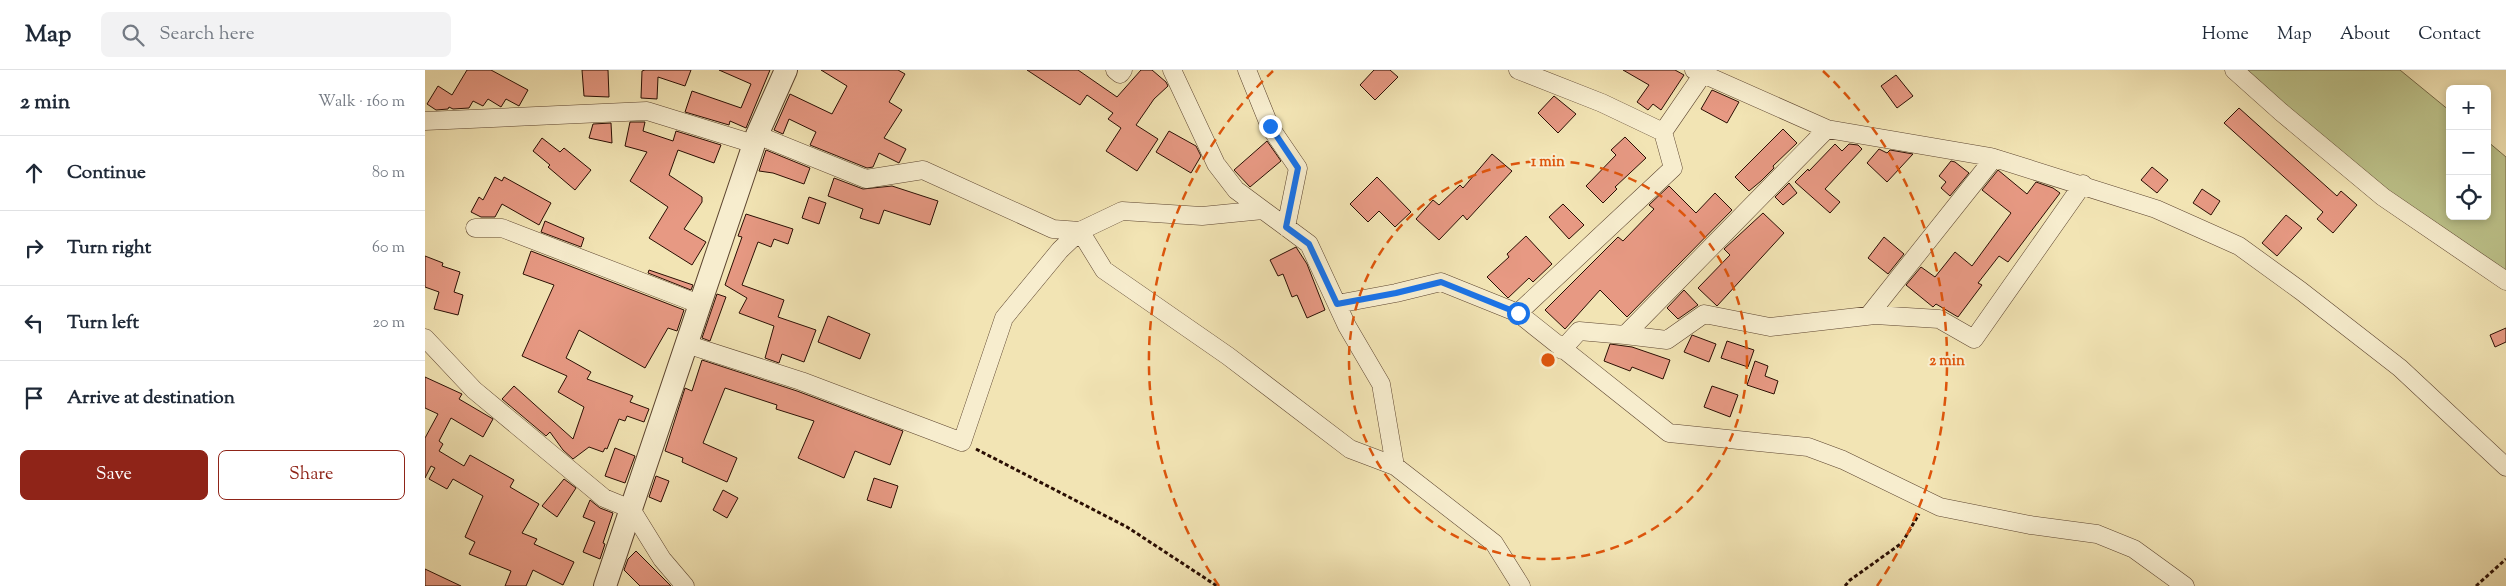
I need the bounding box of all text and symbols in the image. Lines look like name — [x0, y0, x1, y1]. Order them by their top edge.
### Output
search box — [101, 12, 451, 57]
text: Map — [25, 18, 71, 52]
icon: search — [119, 21, 147, 49]
text: Search here — [159, 21, 255, 48]
text: Home — [2202, 22, 2249, 48]
text: Map — [2277, 22, 2312, 48]
text: About — [2340, 22, 2390, 48]
text: Contact — [2418, 22, 2481, 48]
map controls — [2446, 85, 2491, 220]
button: + — [2446, 85, 2491, 130]
text: 2 min — [20, 88, 70, 118]
text: Walk · 160 m — [318, 91, 405, 114]
route end — [1259, 115, 1282, 138]
button: − — [2446, 130, 2491, 175]
text: 1 min — [1531, 152, 1565, 173]
icon: ahead — [20, 159, 48, 187]
text: Continue — [67, 160, 146, 187]
text: 80 m — [372, 162, 405, 185]
button: locate — [2446, 175, 2491, 220]
icon: right — [20, 234, 48, 262]
text: Turn right — [67, 235, 151, 262]
text: 60 m — [372, 237, 405, 260]
route start — [1507, 302, 1530, 325]
icon: left — [20, 309, 48, 337]
text: Turn left — [67, 310, 139, 337]
text: 20 m — [372, 312, 405, 335]
centre of rings — [1539, 351, 1557, 369]
text: 2 min — [1929, 351, 1965, 372]
icon: arrive — [20, 384, 48, 412]
text: Arrive at destination — [67, 385, 235, 412]
button: Save — [20, 450, 208, 500]
button: Share — [218, 450, 405, 500]

